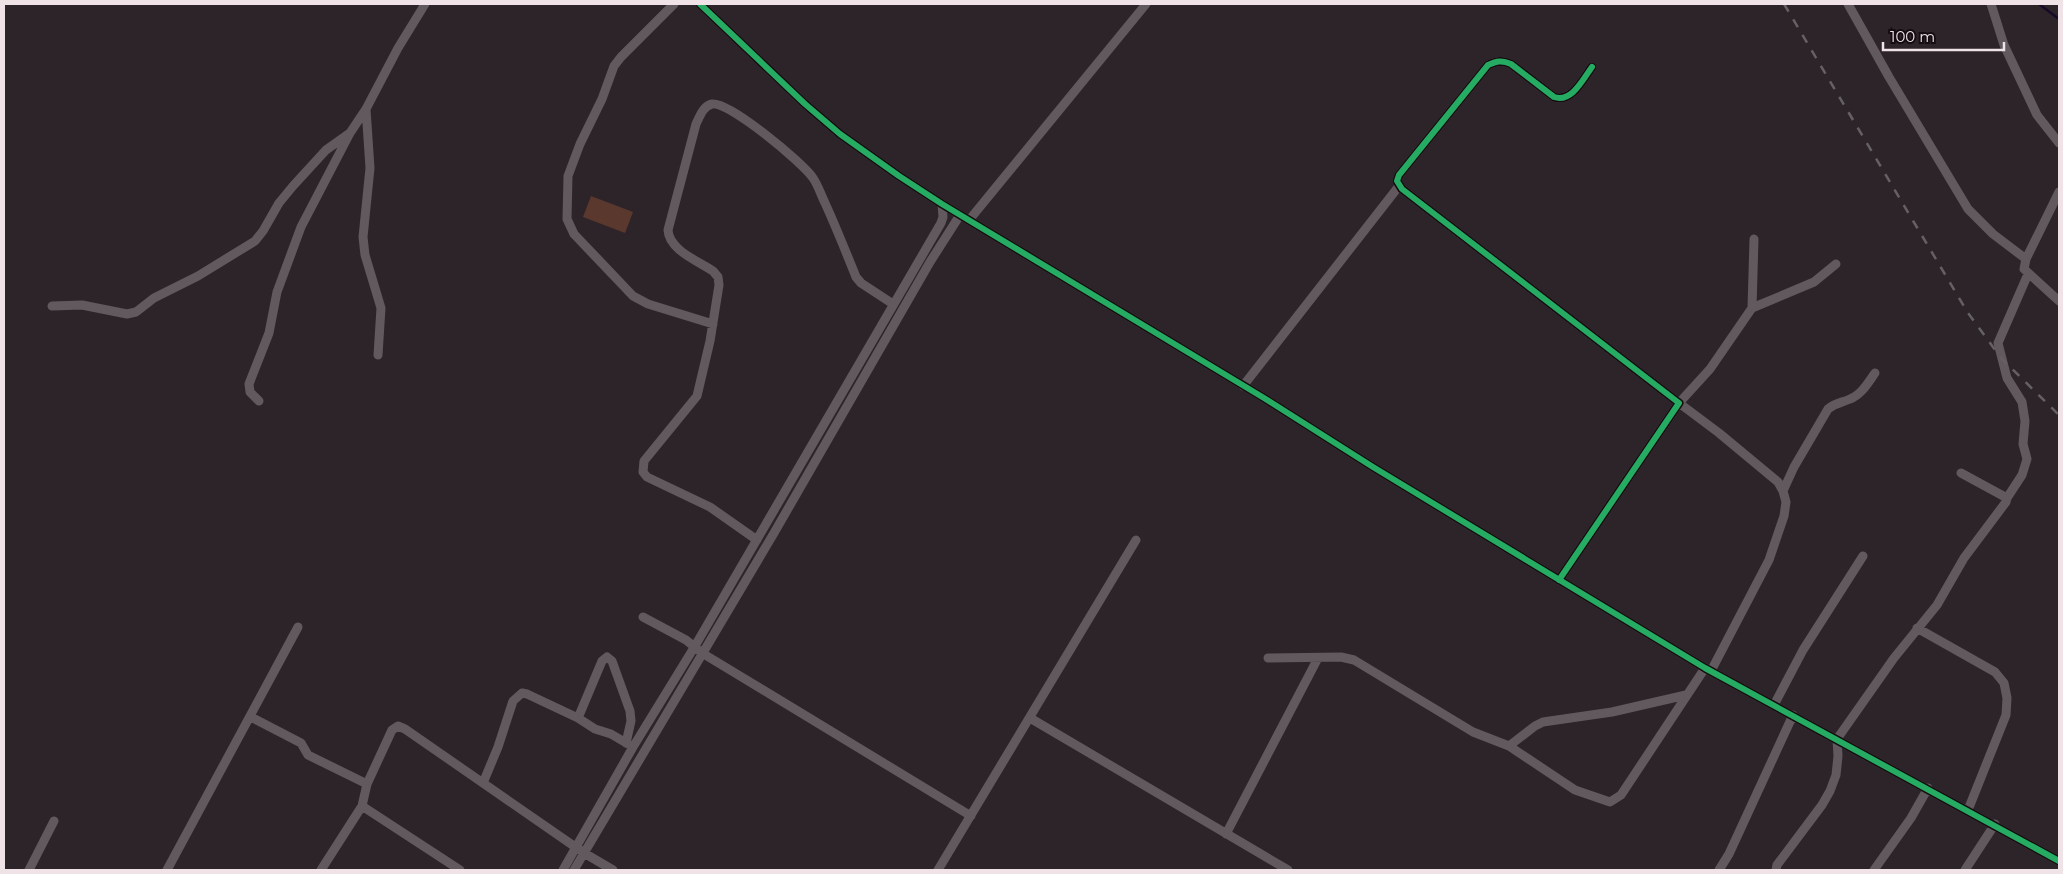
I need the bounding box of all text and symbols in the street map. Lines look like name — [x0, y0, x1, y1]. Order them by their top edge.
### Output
scale bar — [1883, 20, 2004, 52]
text: 100 m — [1890, 27, 1935, 46]

